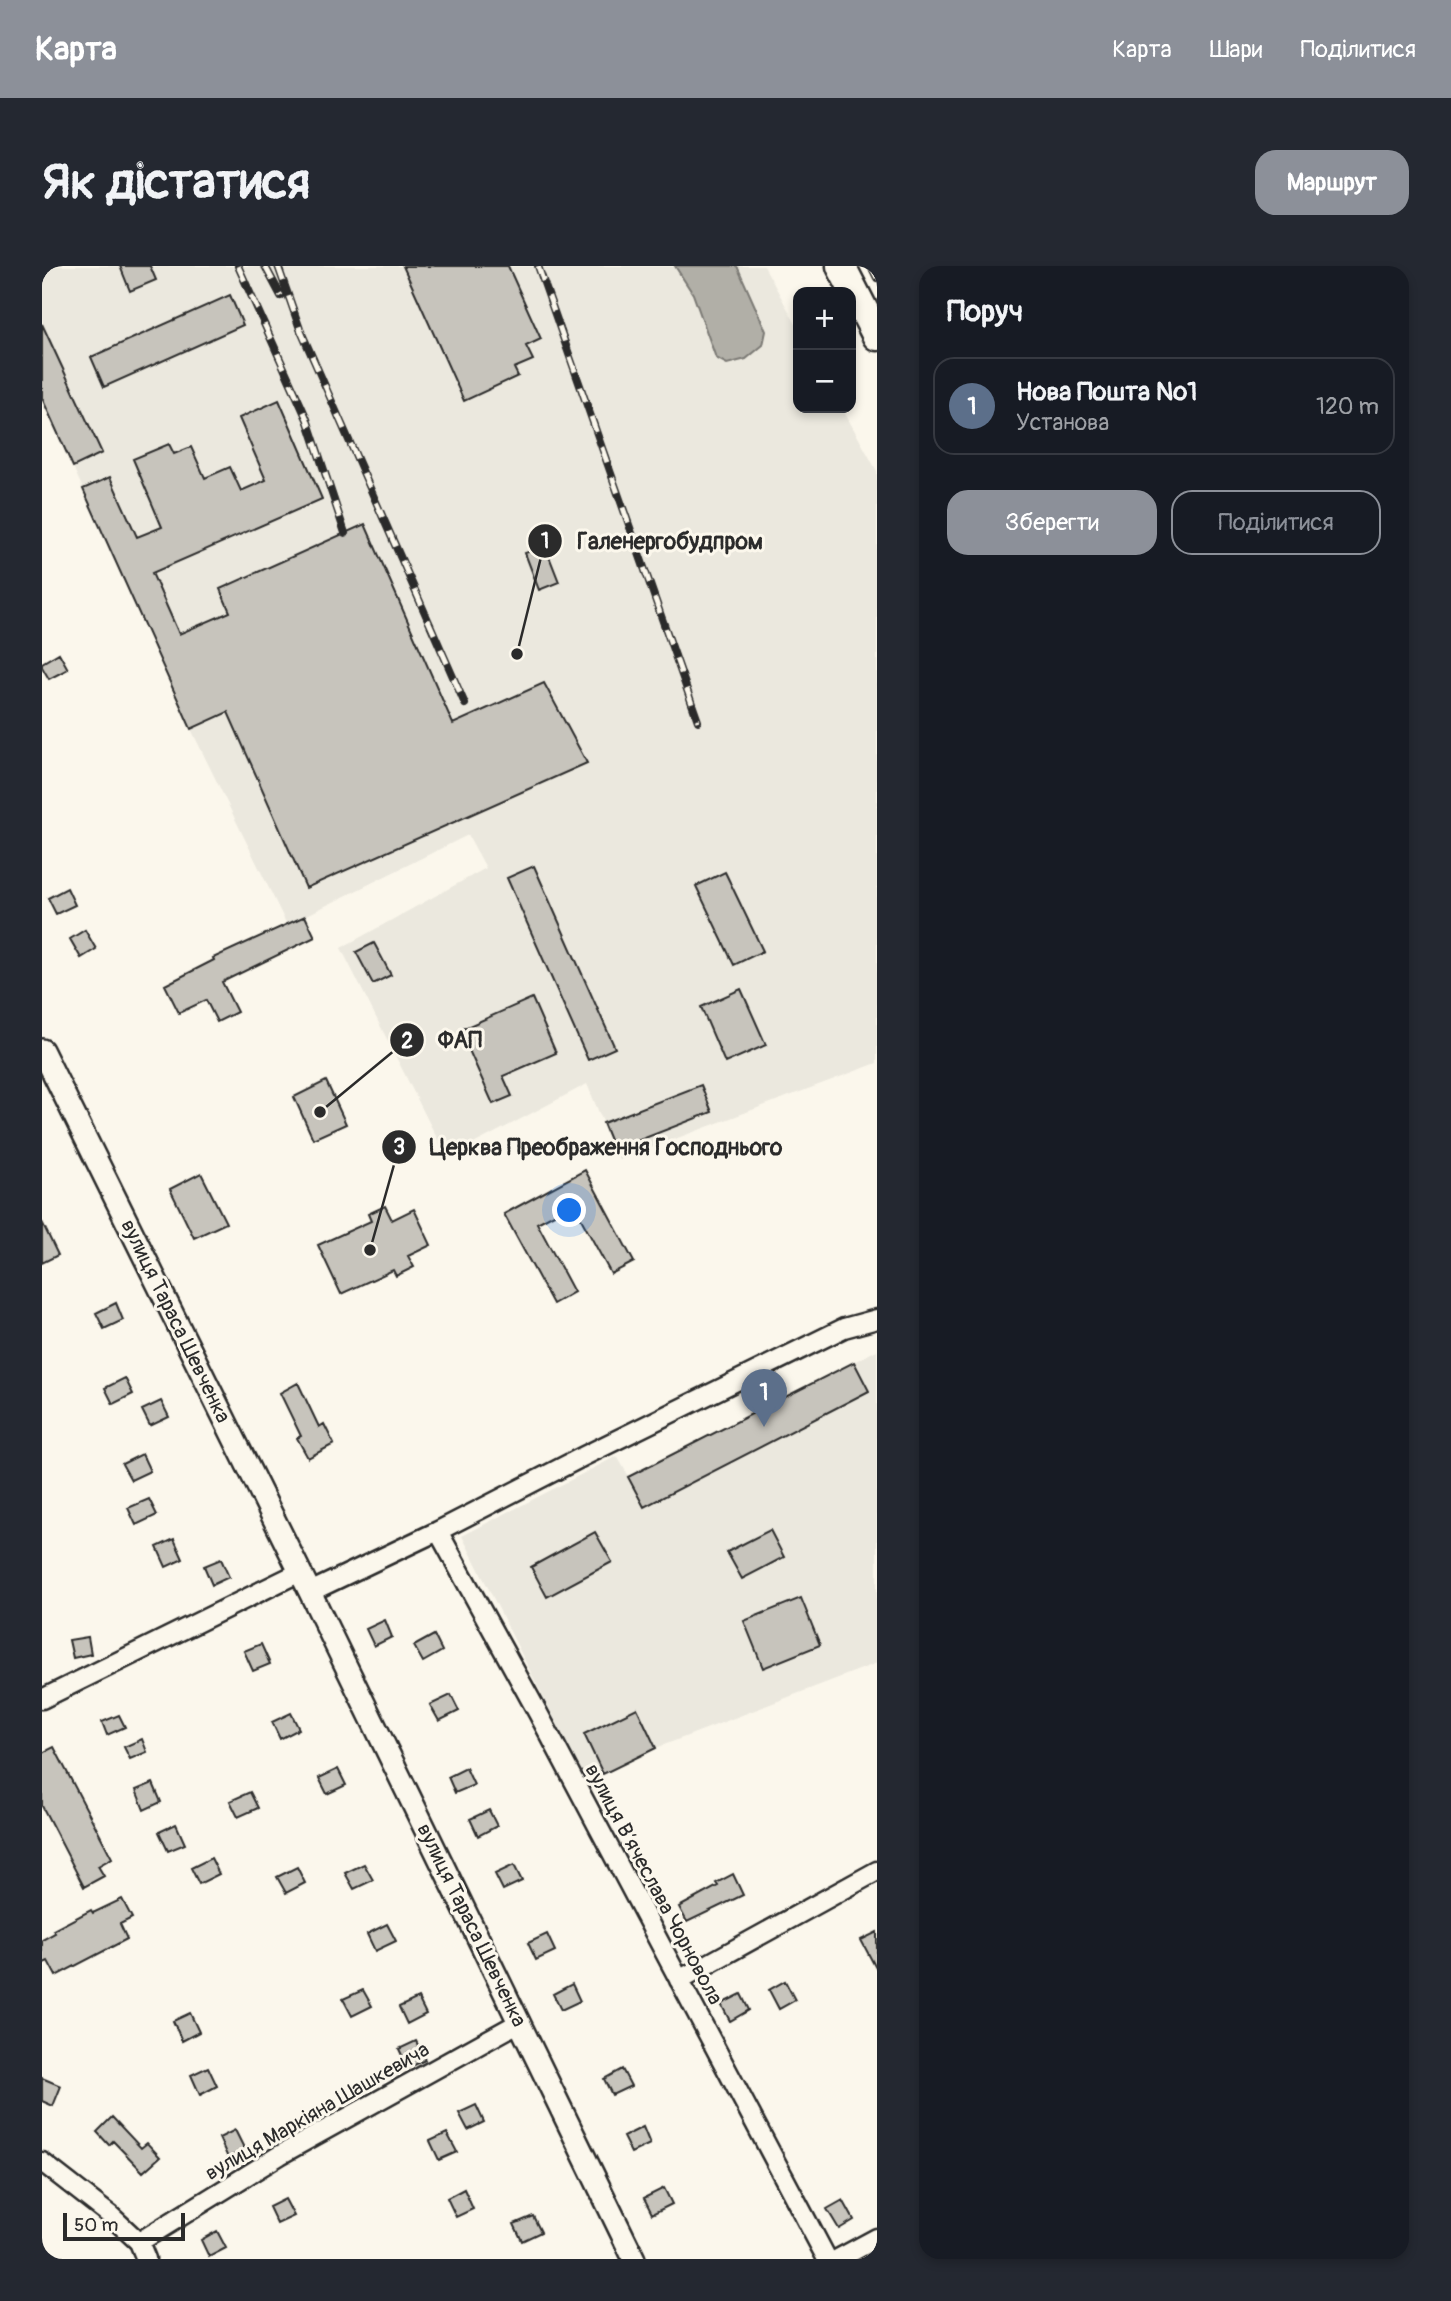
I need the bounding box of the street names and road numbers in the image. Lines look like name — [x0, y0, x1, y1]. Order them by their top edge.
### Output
street label: вулиця Тараса Шевченка — [114, 1215, 237, 1427]
street label: вулиця Вʼячеслава Чорновола — [578, 1759, 729, 2009]
street label: вулиця Тараса Шевченка — [410, 1819, 533, 2031]
street label: вулиця Маркіяна Шашкевича — [200, 2036, 434, 2187]

